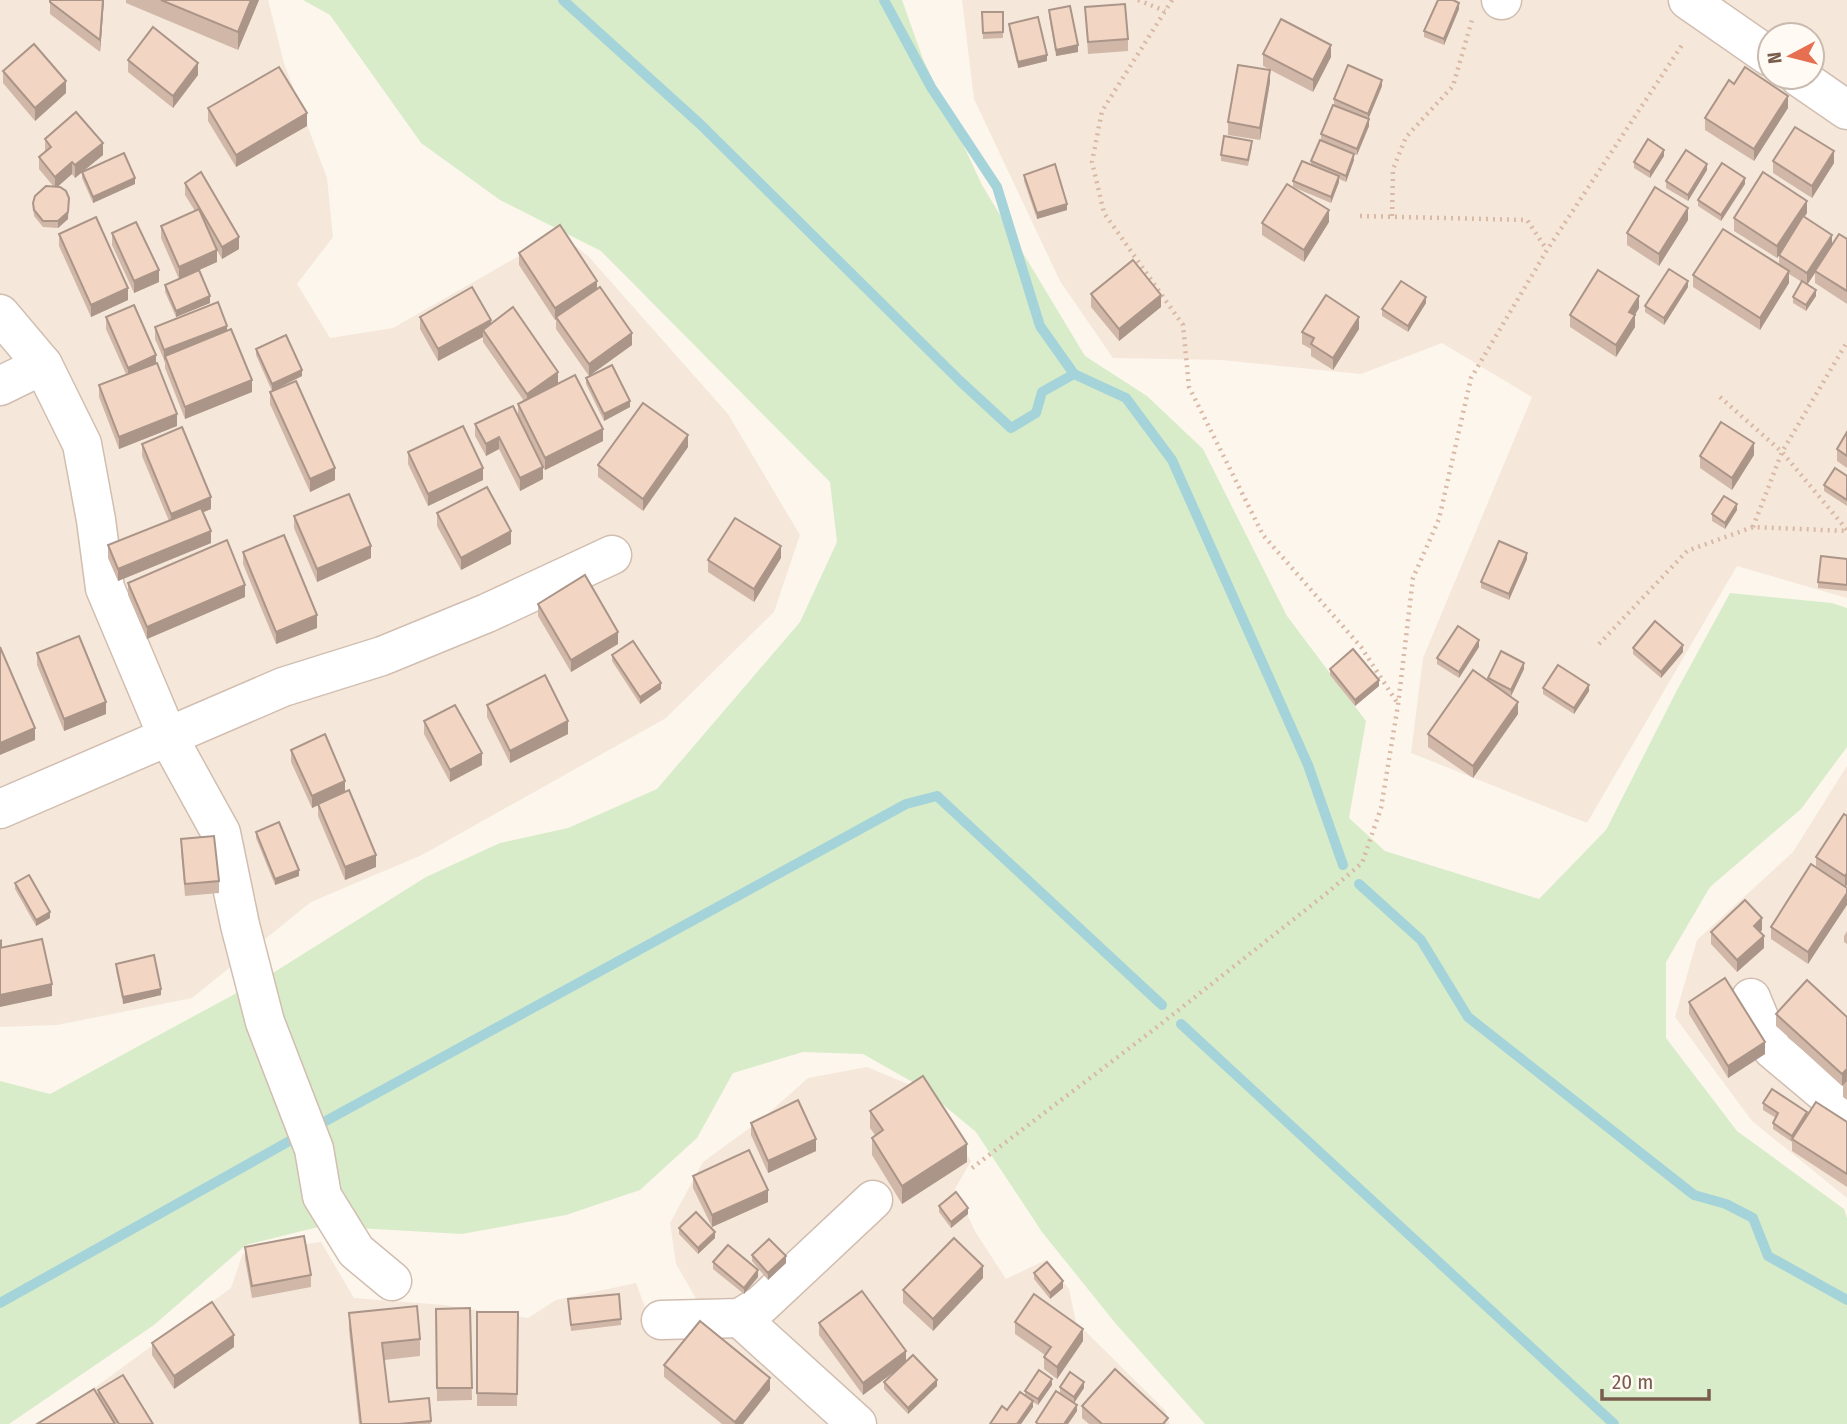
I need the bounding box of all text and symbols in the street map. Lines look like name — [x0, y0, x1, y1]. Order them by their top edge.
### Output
north arrow — [1756, 21, 1826, 91]
text: N — [1763, 51, 1787, 65]
scale bar — [1602, 1358, 1709, 1402]
text: 20 m — [1612, 1369, 1653, 1395]

